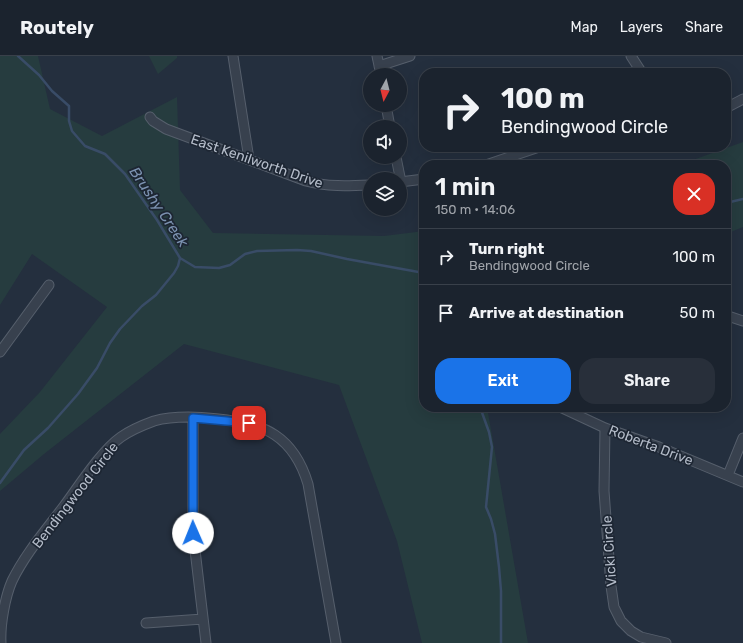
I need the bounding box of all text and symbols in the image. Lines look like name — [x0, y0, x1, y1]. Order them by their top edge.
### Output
text: Routely — [20, 16, 94, 39]
text: Map — [571, 19, 598, 36]
text: Layers — [620, 19, 663, 36]
text: Share — [685, 19, 723, 36]
north arrow — [363, 68, 407, 112]
map controls — [363, 68, 407, 216]
text: 100 m — [501, 82, 585, 115]
icon: right — [435, 84, 487, 136]
text: Bendingwood Circle — [501, 116, 668, 138]
button: sound — [363, 120, 407, 164]
street label: East Kenilworth Drive — [188, 131, 325, 192]
water label: Brushy Creek — [126, 163, 193, 251]
button: layers — [363, 172, 407, 216]
text: 1 min — [435, 173, 495, 201]
button: close — [673, 173, 715, 215]
text: 150 m · 14:06 — [435, 202, 515, 217]
text: Turn right — [469, 240, 544, 258]
icon: right — [435, 246, 457, 268]
text: 100 m — [673, 248, 715, 266]
text: Bendingwood Circle — [469, 258, 590, 273]
icon: arrive — [435, 302, 457, 324]
text: Arrive at destination — [469, 304, 624, 322]
text: 50 m — [680, 304, 715, 322]
button: Exit — [435, 358, 571, 404]
button: Share — [579, 358, 715, 404]
pin — [232, 406, 266, 440]
icon: arrive — [238, 412, 260, 434]
street label: Roberta Drive — [606, 422, 696, 469]
street label: Bendingwood Circle — [29, 439, 122, 552]
position arrow — [172, 512, 214, 554]
street label: Vicki Circle — [599, 515, 620, 587]

